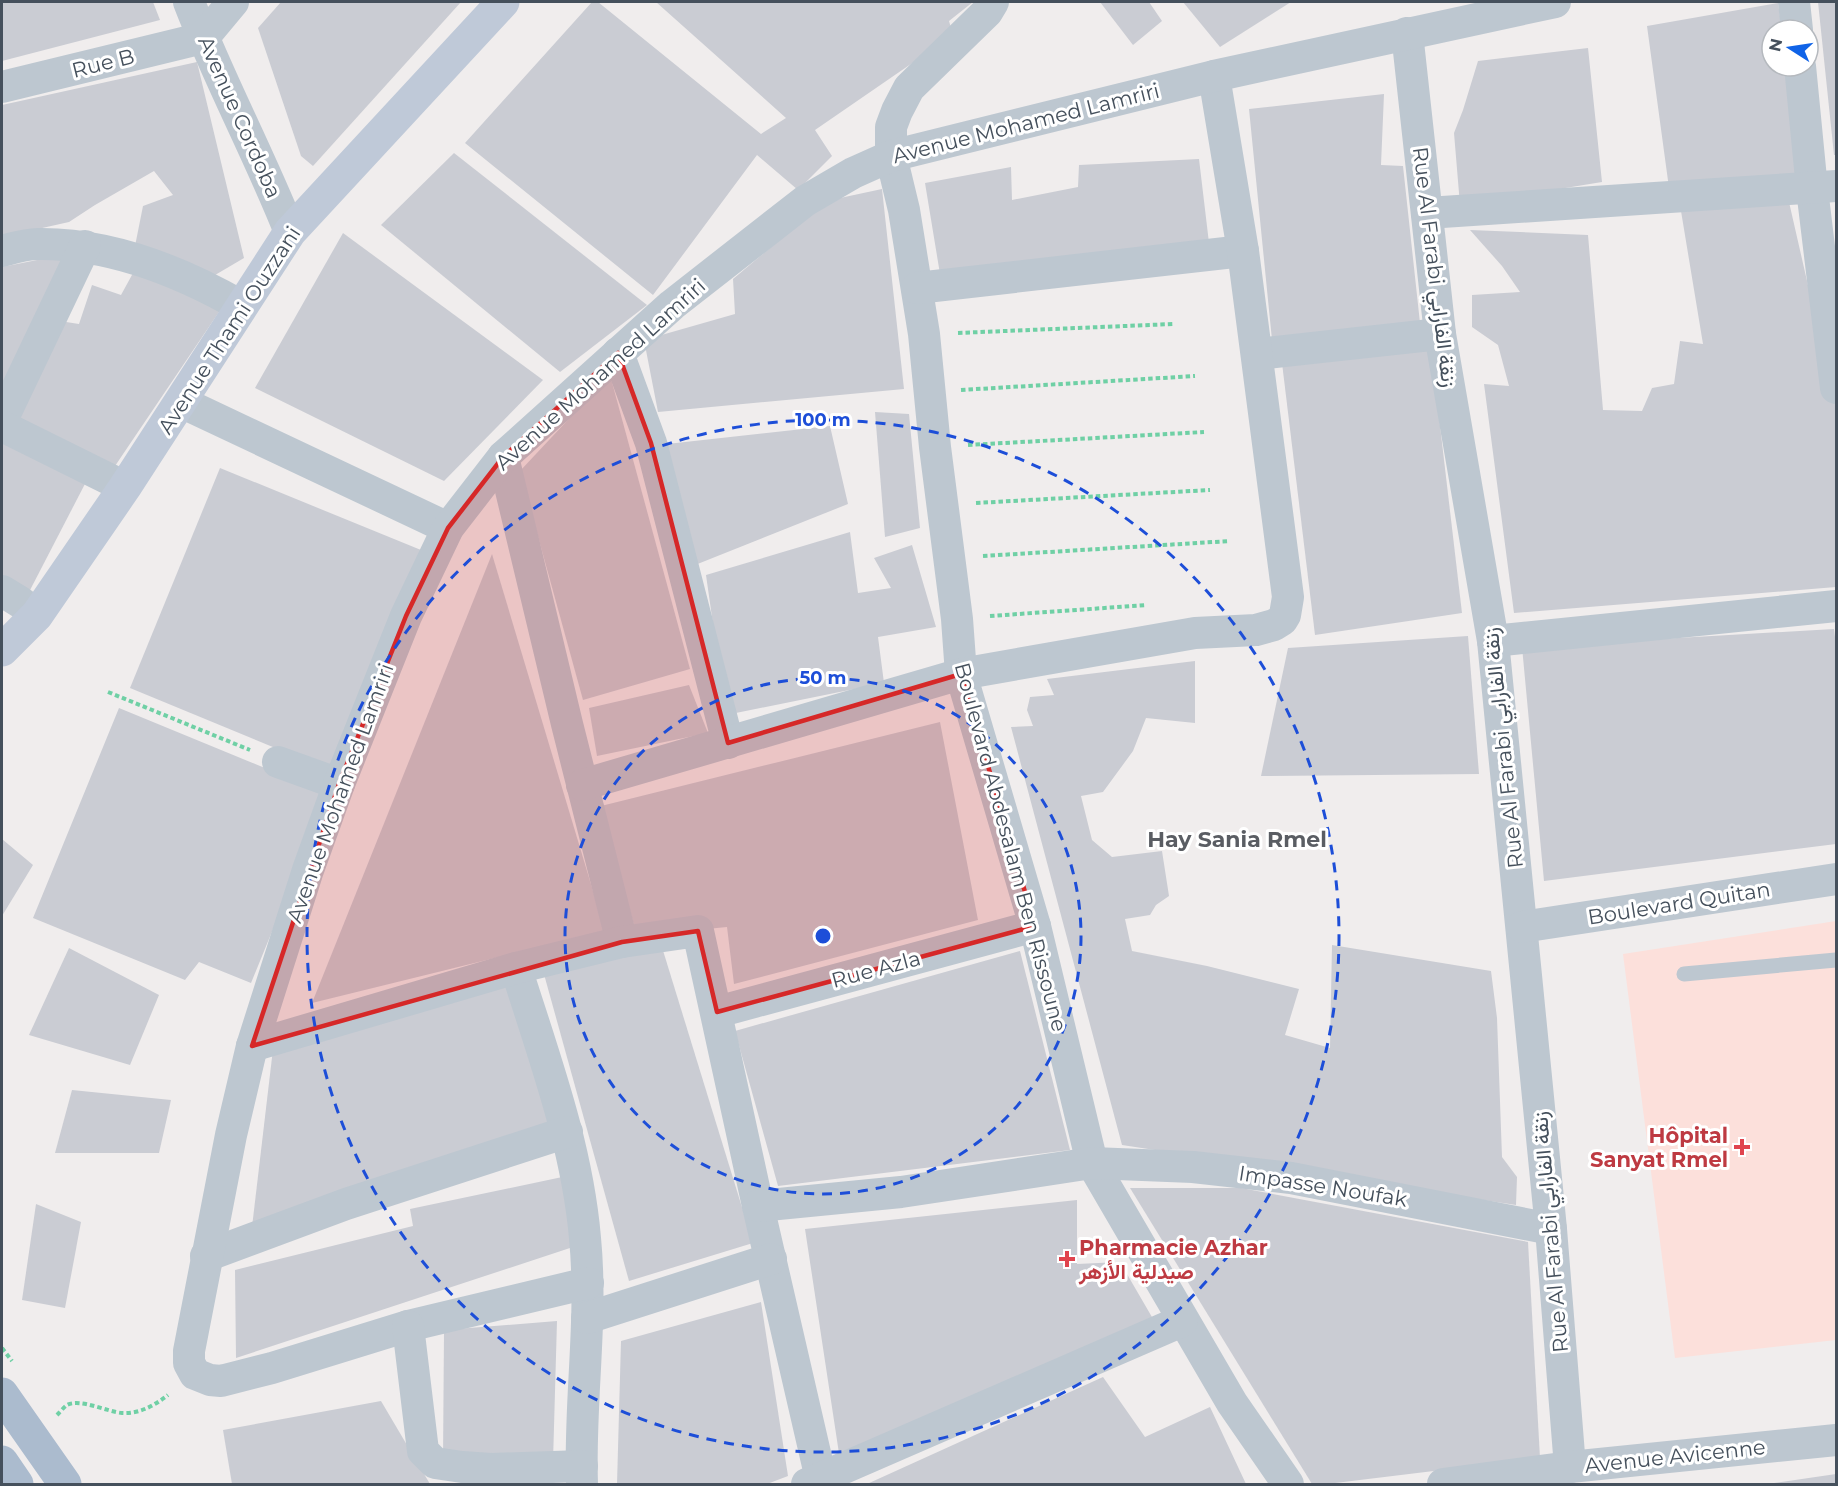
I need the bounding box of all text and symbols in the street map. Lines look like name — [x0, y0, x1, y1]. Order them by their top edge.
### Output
north arrow — [1760, 18, 1820, 78]
street label: Avenue Cordoba — [193, 32, 287, 202]
text: N — [1765, 37, 1786, 53]
street label: Rue B — [69, 43, 137, 83]
street label: Avenue Mohamed Lamriri — [890, 78, 1162, 168]
street label: Rue Al Farabi زنقة الفارابي — [1403, 145, 1462, 389]
street label: Avenue Thami Ouzzani — [153, 222, 305, 438]
street label: Avenue Mohamed Lamriri — [490, 273, 710, 475]
text: 100 m — [795, 409, 851, 431]
street label: Rue Al Farabi زنقة الفارابي — [1478, 626, 1533, 870]
street label: Avenue Mohamed Lamriri — [281, 660, 399, 926]
street label: Boulevard Abdesalam Ben Rissoune — [950, 660, 1072, 1034]
text: 50 m — [800, 667, 846, 689]
district label: Hay Sania Rmel — [1147, 826, 1327, 853]
street label: Boulevard Quitan — [1586, 876, 1772, 930]
centre of rings — [813, 926, 833, 946]
street label: Rue Azla — [829, 945, 923, 993]
street label: Rue Al Farabi زنقة الفارابي — [1527, 1110, 1578, 1354]
place label: Hôpital Sanyat Rmel — [1590, 1123, 1728, 1172]
marker: Hôpital Sanyat Rmel — [1733, 1138, 1751, 1156]
street label: Impasse Noufak — [1237, 1160, 1409, 1212]
place label: Pharmacie Azhar صيدلية الأزهر — [1078, 1235, 1268, 1285]
marker: Pharmacie Azhar صيدلية الأزهر — [1060, 1252, 1074, 1266]
street label: Avenue Avicenne — [1583, 1434, 1767, 1478]

